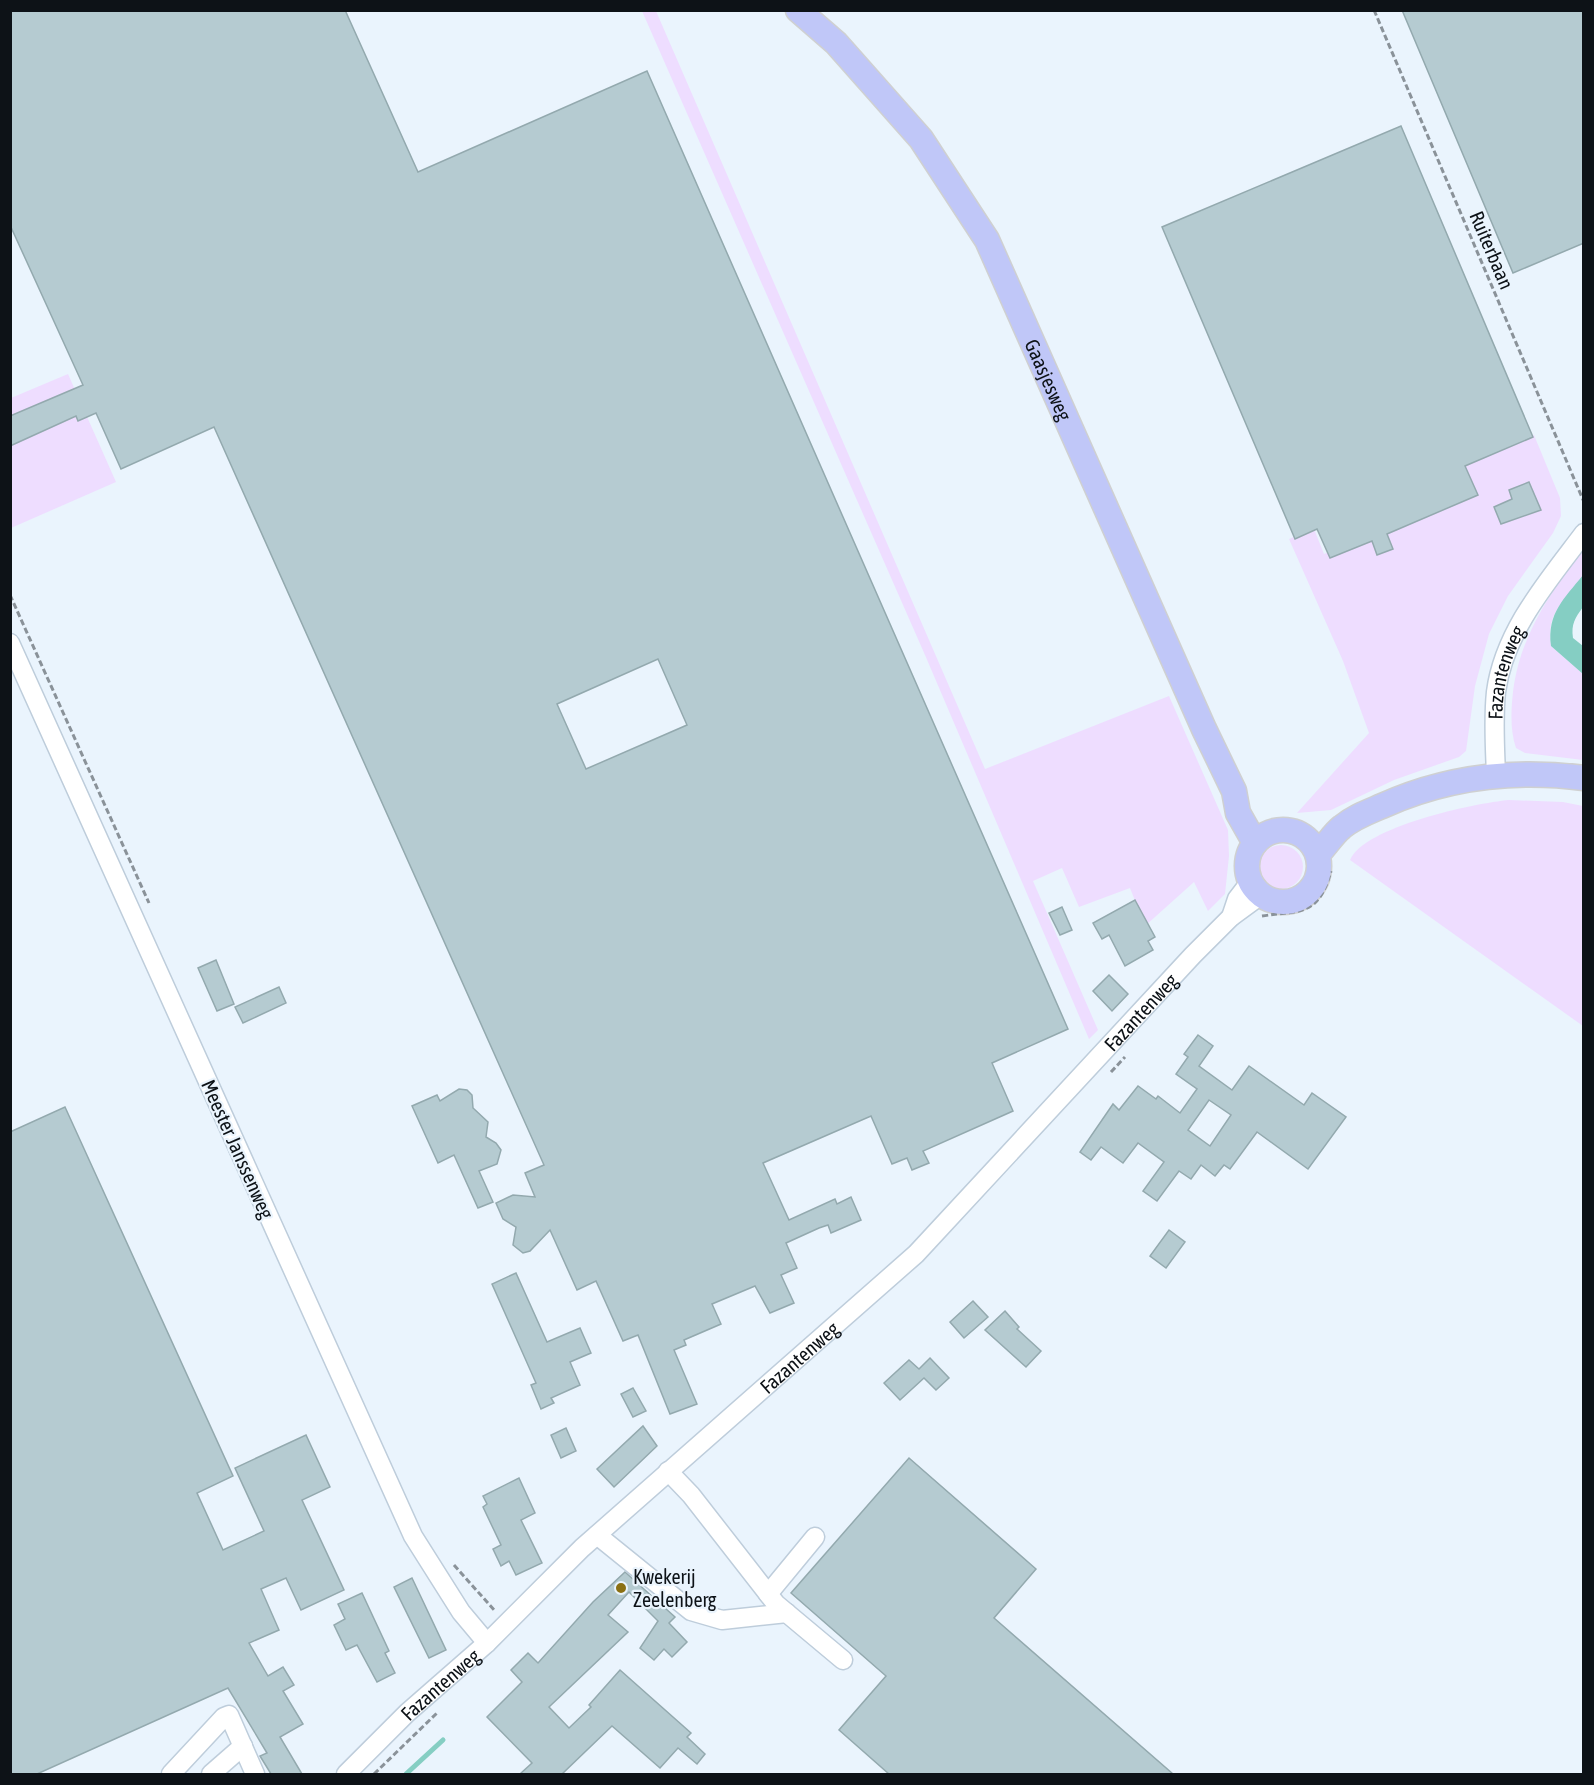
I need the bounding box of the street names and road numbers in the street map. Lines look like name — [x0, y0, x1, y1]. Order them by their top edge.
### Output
street label: Ruiterbaan — [1465, 207, 1519, 293]
street label: Gaasjesweg — [1021, 335, 1077, 424]
street label: Fazantenweg — [1483, 621, 1529, 720]
street label: Fazantenweg — [1099, 968, 1182, 1055]
street label: Meester Janssenweg — [197, 1076, 279, 1222]
street label: Fazantenweg — [755, 1316, 843, 1398]
street label: Fazantenweg — [395, 1643, 484, 1725]

